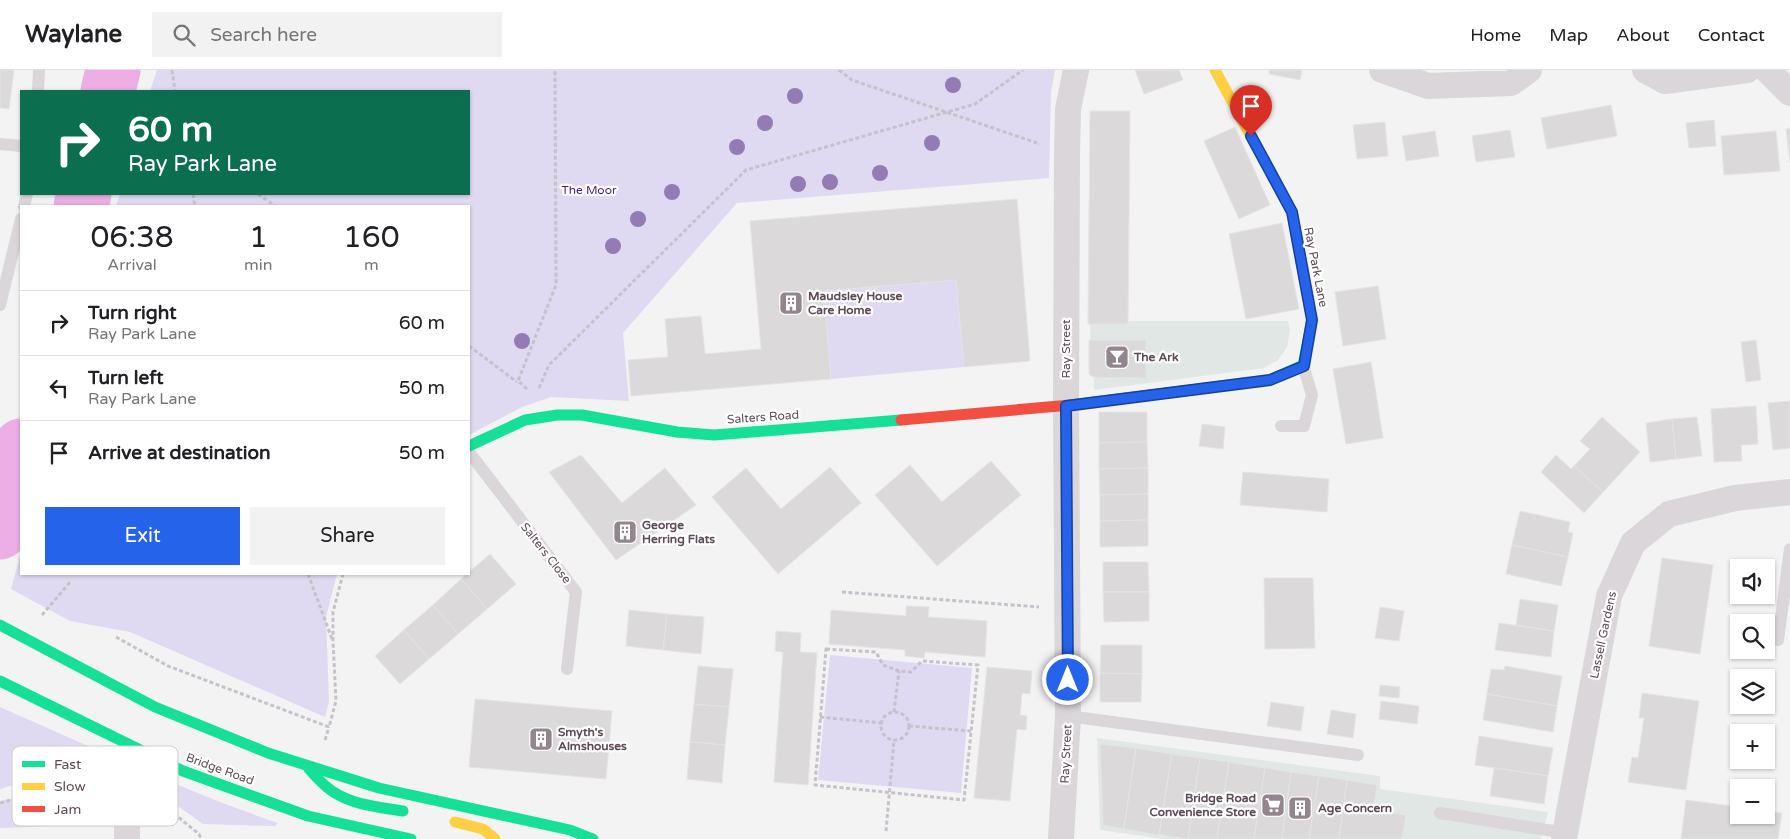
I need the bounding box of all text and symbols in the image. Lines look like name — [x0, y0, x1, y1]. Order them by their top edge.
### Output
search box — [152, 12, 502, 57]
text: Waylane — [25, 20, 122, 49]
icon: search — [170, 21, 198, 49]
text: Search here — [210, 24, 317, 46]
text: Home — [1470, 24, 1521, 46]
text: Map — [1549, 24, 1588, 46]
text: About — [1616, 24, 1670, 46]
text: Contact — [1698, 24, 1765, 46]
pin — [1230, 85, 1272, 136]
icon: arrive — [1237, 92, 1265, 120]
text: 60 m — [128, 109, 213, 151]
icon: right — [45, 110, 110, 175]
text: Ray Park Lane — [128, 151, 277, 177]
park label: The Moor — [561, 183, 617, 197]
text: 06:38 — [90, 219, 174, 256]
text: 1 — [249, 219, 268, 256]
text: 160 — [343, 219, 400, 256]
street label: Ray Park Lane — [1301, 226, 1331, 308]
text: Arrival — [107, 255, 157, 275]
text: min — [244, 255, 273, 275]
text: m — [364, 255, 379, 275]
place label: Maudsley House Care Home — [808, 289, 902, 317]
building icon: Maudsley House Care Home — [778, 290, 804, 316]
text: Turn right — [88, 302, 176, 324]
icon: right — [45, 309, 73, 337]
text: 60 m — [399, 312, 445, 334]
street label: Ray Street — [1059, 319, 1073, 379]
text: Ray Park Lane — [88, 324, 196, 344]
bar icon: The Ark — [1104, 344, 1130, 370]
place label: The Ark — [1133, 350, 1179, 364]
text: Turn left — [88, 367, 164, 389]
icon: left — [45, 374, 73, 402]
text: 50 m — [399, 377, 445, 399]
text: Ray Park Lane — [88, 389, 196, 409]
street label: Salters Road — [727, 408, 799, 426]
icon: arrive — [45, 439, 73, 467]
text: Arrive at destination — [88, 442, 271, 464]
text: 50 m — [399, 442, 445, 464]
button: Exit — [45, 507, 240, 565]
button: Share — [250, 507, 445, 565]
place label: George Herring Flats — [642, 518, 715, 547]
building icon: George Herring Flats — [612, 519, 638, 545]
street label: Salters Close — [518, 520, 574, 586]
map controls — [1730, 559, 1775, 824]
button: sound — [1730, 559, 1775, 604]
street label: Lassell Gardens — [1587, 590, 1619, 680]
button: search — [1730, 614, 1775, 659]
position arrow — [1041, 653, 1093, 705]
button: layers — [1730, 669, 1775, 714]
street label: Ray Street — [1057, 724, 1075, 784]
button: + — [1730, 724, 1775, 769]
place label: Smyth's Almshouses — [558, 725, 627, 753]
building icon: Smyth's Almshouses — [528, 726, 554, 752]
legend — [12, 746, 178, 826]
street label: Bridge Road — [184, 750, 256, 788]
text: Fast — [54, 756, 82, 773]
text: Slow — [54, 778, 86, 795]
button: − — [1730, 779, 1775, 824]
place label: Bridge Road Convenience Store — [1149, 791, 1256, 819]
supermarket icon: Bridge Road Convenience Store — [1260, 792, 1286, 818]
building icon: Age Concern — [1287, 795, 1313, 821]
text: Jam — [54, 801, 81, 818]
place label: Age Concern — [1318, 801, 1392, 816]

